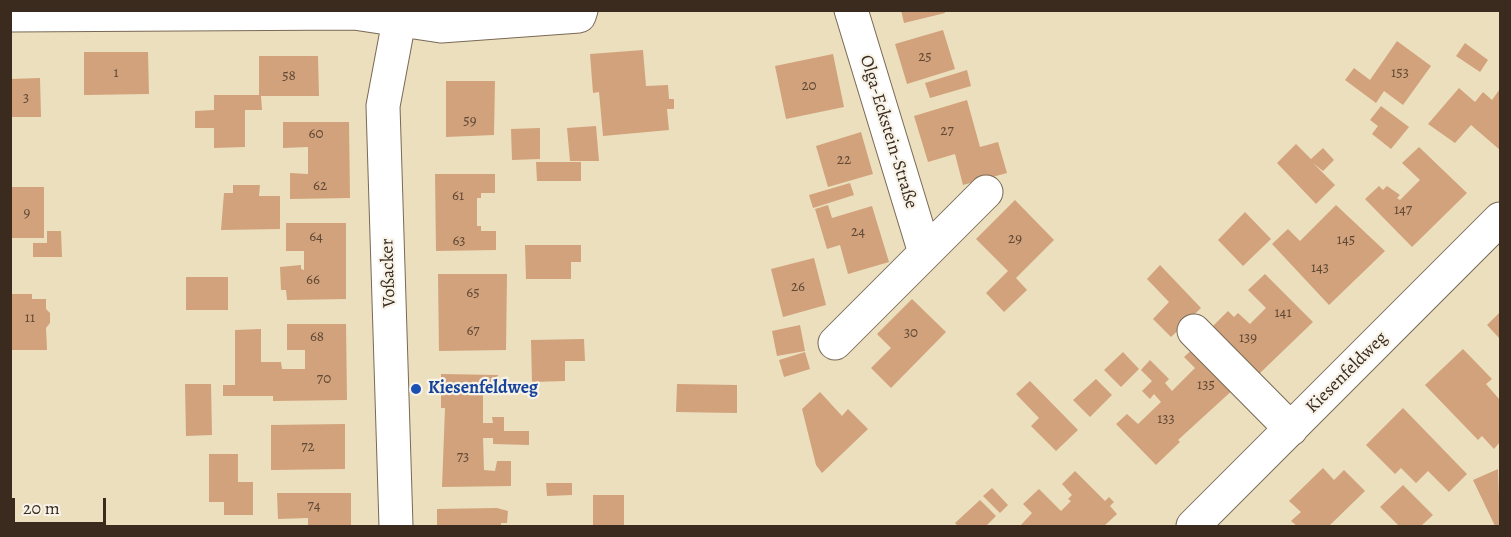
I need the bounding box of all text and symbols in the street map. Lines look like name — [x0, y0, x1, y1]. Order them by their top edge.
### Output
house number: 25 — [918, 48, 932, 66]
street label: Olga-Eckstein-Straße — [854, 53, 922, 211]
house number: 1 — [113, 64, 119, 82]
house number: 153 — [1391, 64, 1409, 82]
house number: 58 — [282, 67, 296, 85]
house number: 20 — [801, 77, 817, 95]
house number: 3 — [23, 89, 29, 107]
house number: 59 — [463, 112, 477, 130]
house number: 27 — [940, 122, 954, 140]
house number: 60 — [309, 125, 323, 143]
house number: 22 — [837, 151, 851, 169]
house number: 62 — [313, 177, 327, 195]
house number: 61 — [452, 187, 464, 205]
house number: 147 — [1394, 201, 1412, 219]
house number: 9 — [24, 204, 30, 222]
house number: 24 — [851, 223, 865, 241]
house number: 64 — [309, 228, 323, 246]
house number: 29 — [1008, 230, 1022, 248]
house number: 145 — [1337, 231, 1355, 249]
house number: 63 — [452, 232, 466, 250]
street label: Voßacker — [377, 238, 401, 308]
house number: 143 — [1311, 259, 1329, 277]
house number: 66 — [306, 271, 320, 289]
house number: 26 — [791, 278, 805, 296]
house number: 65 — [466, 284, 480, 302]
house number: 141 — [1274, 304, 1292, 322]
house number: 11 — [25, 309, 35, 327]
house number: 67 — [466, 322, 480, 340]
house number: 30 — [904, 324, 918, 342]
house number: 68 — [310, 328, 324, 346]
street label: Kiesenfeldweg — [1302, 328, 1392, 418]
house number: 139 — [1239, 329, 1257, 347]
house number: 70 — [317, 370, 331, 388]
house number: 135 — [1197, 376, 1215, 394]
place label: Kiesenfeldweg — [428, 378, 538, 400]
marker: Kiesenfeldweg — [409, 382, 423, 396]
house number: 133 — [1157, 410, 1175, 428]
house number: 72 — [301, 438, 315, 456]
house number: 73 — [457, 448, 469, 466]
scale bar — [15, 486, 110, 524]
text: 20 m — [23, 496, 60, 520]
house number: 74 — [307, 497, 321, 515]

